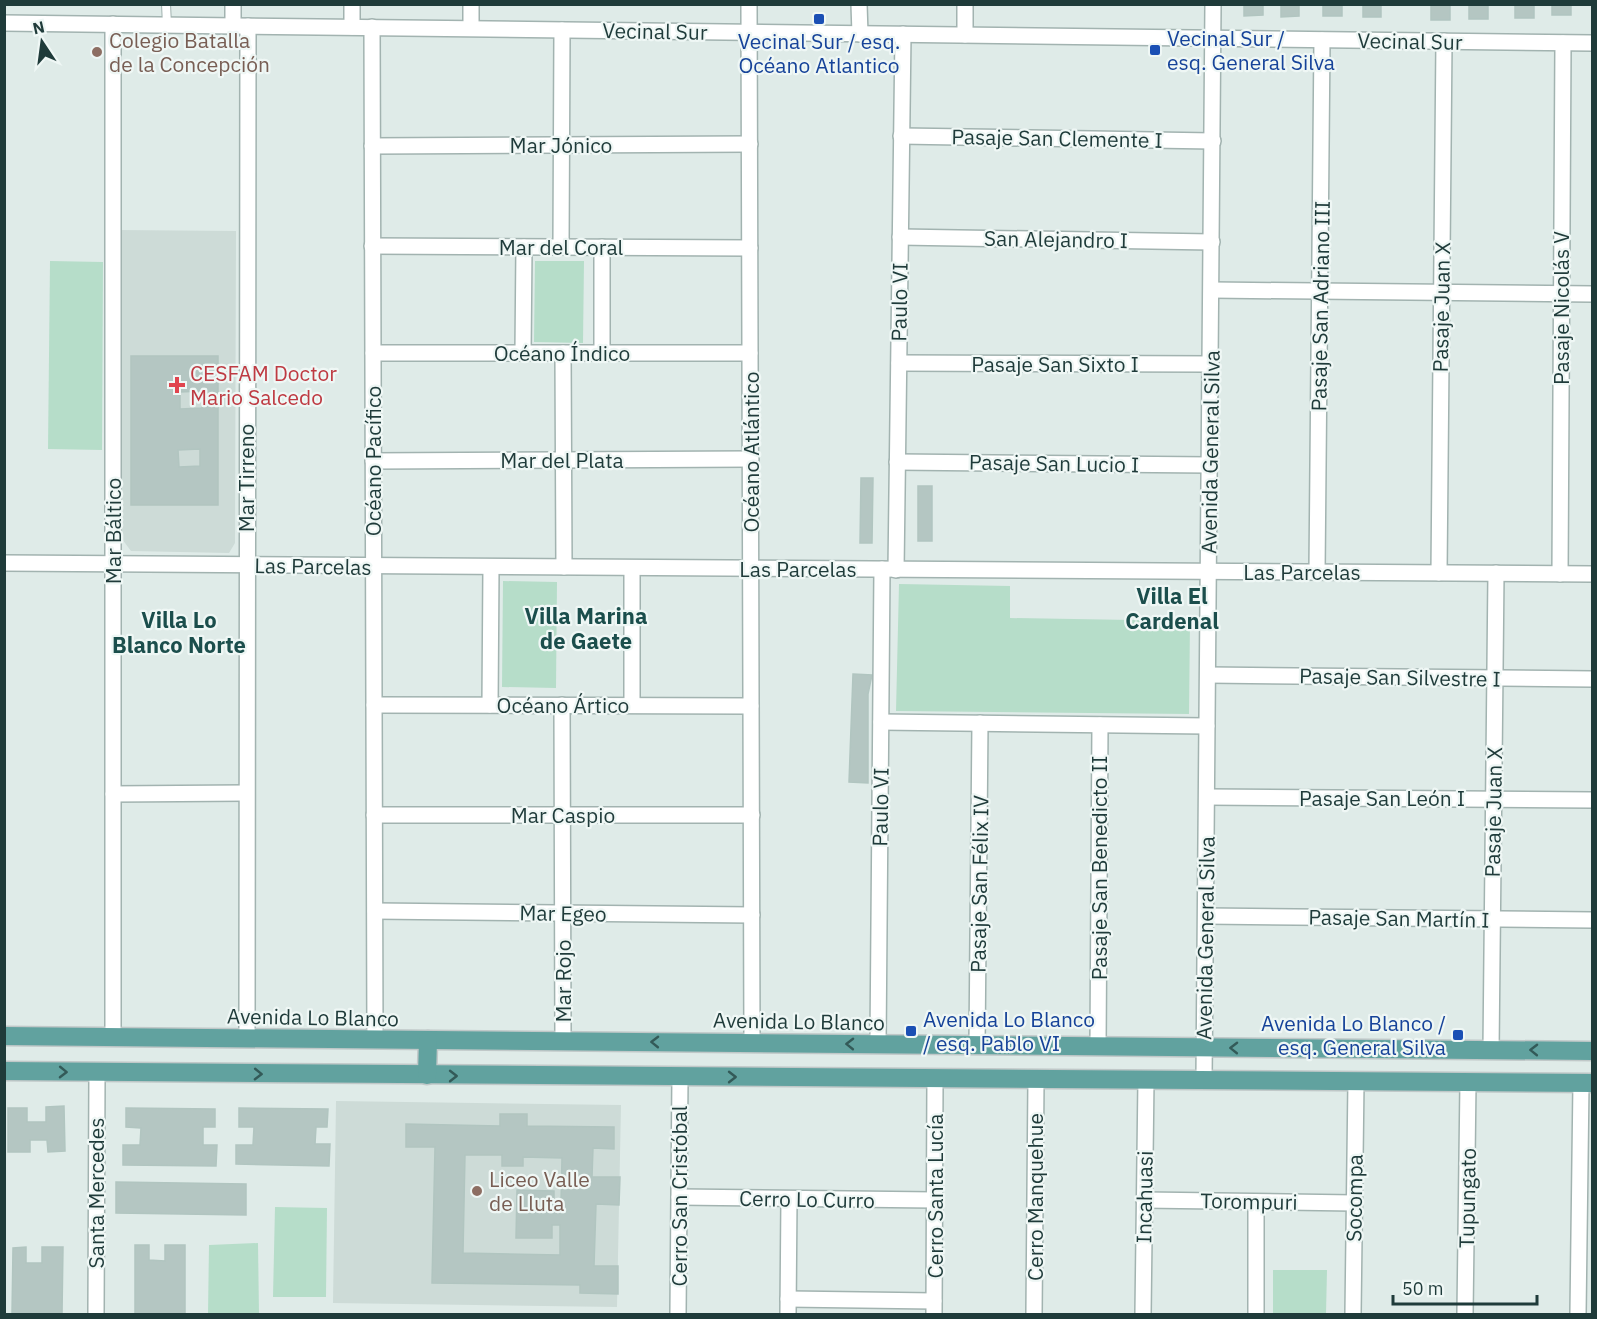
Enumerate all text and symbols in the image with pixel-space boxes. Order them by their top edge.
north arrow [12,12,72,72]
marker: Vecinal Sur / esq. Océano Atlantico [812,12,826,26]
text: N [31,16,47,38]
street label: Vecinal Sur [602,16,708,46]
place label: Vecinal Sur / esq. General Silva [1167,24,1335,76]
place label: Colegio Batalla de la Concepción [109,26,270,78]
street label: Vecinal Sur [1357,26,1463,56]
place label: Vecinal Sur / esq. Océano Atlantico [738,27,900,79]
marker: Vecinal Sur / esq. General Silva [1148,43,1162,57]
marker: Colegio Batalla de la Concepción [90,45,104,59]
street label: Pasaje San Clemente I [951,122,1163,154]
street label: Mar Jónico [510,131,612,159]
street label: Pasaje San Adriano III [1304,200,1336,412]
street label: San Alejandro I [984,224,1128,254]
street label: Pasaje Nicolás V [1547,231,1575,385]
street label: Mar del Coral [499,233,624,261]
street label: Pasaje Juan X [1426,241,1456,372]
street label: Paulo VI [884,262,914,342]
street label: Océano Índico [494,339,630,367]
street label: Pasaje San Sixto I [971,350,1139,378]
street label: Avenida General Silva [1194,350,1226,554]
place label: CESFAM Doctor Mario Salcedo [190,359,337,411]
street label: Océano Atlántico [737,371,765,533]
marker: CESFAM Doctor Mario Salcedo [168,376,186,394]
street label: Océano Pacífico [359,386,387,536]
street label: Mar Tirreno [232,424,260,532]
street label: Mar del Plata [500,446,624,474]
street label: Pasaje San Lucio I [969,448,1139,478]
street label: Mar Báltico [99,478,127,584]
street label: Las Parcelas [254,551,372,581]
street label: Las Parcelas [739,555,857,583]
street label: Las Parcelas [1243,558,1361,586]
district label: Villa El Cardenal [1125,581,1219,635]
district label: Villa Marina de Gaete [525,601,647,655]
district label: Villa Lo Blanco Norte [112,605,246,659]
street label: Pasaje San Silvestre I [1299,661,1501,693]
street label: Océano Ártico [497,691,629,719]
street label: Pasaje Juan X [1478,746,1508,877]
street label: Pasaje San Benedicto II [1085,756,1113,980]
street label: Paulo VI [865,767,895,847]
street label: Pasaje San León I [1299,784,1465,812]
street label: Pasaje San Félix IV [963,795,995,973]
street label: Mar Caspio [511,801,615,829]
street label: Avenida General Silva [1189,836,1221,1040]
street label: Mar Egeo [519,898,607,928]
street label: Pasaje San Martín I [1308,902,1490,934]
street label: Mar Rojo [549,940,577,1022]
street label: Avenida Lo Blanco [227,1002,399,1032]
place label: Avenida Lo Blanco / esq. Pablo VI [923,1005,1095,1057]
street label: Avenida Lo Blanco [713,1006,885,1036]
place label: Avenida Lo Blanco / esq. General Silva [1261,1009,1446,1061]
marker: Avenida Lo Blanco / esq. Pablo VI [904,1024,918,1038]
marker: Avenida Lo Blanco / esq. General Silva [1451,1028,1465,1042]
one-way arrow [651,1036,660,1048]
one-way arrow [846,1038,855,1050]
one-way arrow [1230,1042,1239,1054]
one-way arrow [1530,1044,1539,1057]
one-way arrow [58,1065,67,1078]
one-way arrow [253,1067,262,1080]
one-way arrow [448,1070,457,1082]
one-way arrow [727,1071,736,1083]
street label: Cerro San Cristóbal [665,1105,693,1287]
street label: Cerro Manquehue [1021,1113,1049,1281]
street label: Cerro Santa Lucía [921,1114,949,1278]
street label: Santa Mercedes [82,1118,110,1268]
street label: Tupungato [1452,1148,1482,1248]
street label: Incahuasi [1129,1150,1159,1244]
street label: Socompa [1339,1154,1369,1242]
place label: Liceo Valle de Lluta [489,1165,590,1217]
marker: Liceo Valle de Lluta [470,1184,484,1198]
street label: Cerro Lo Curro [739,1184,875,1214]
street label: Torompuri [1200,1186,1298,1216]
scale bar [1393,1268,1537,1306]
text: 50 m [1402,1277,1444,1300]

